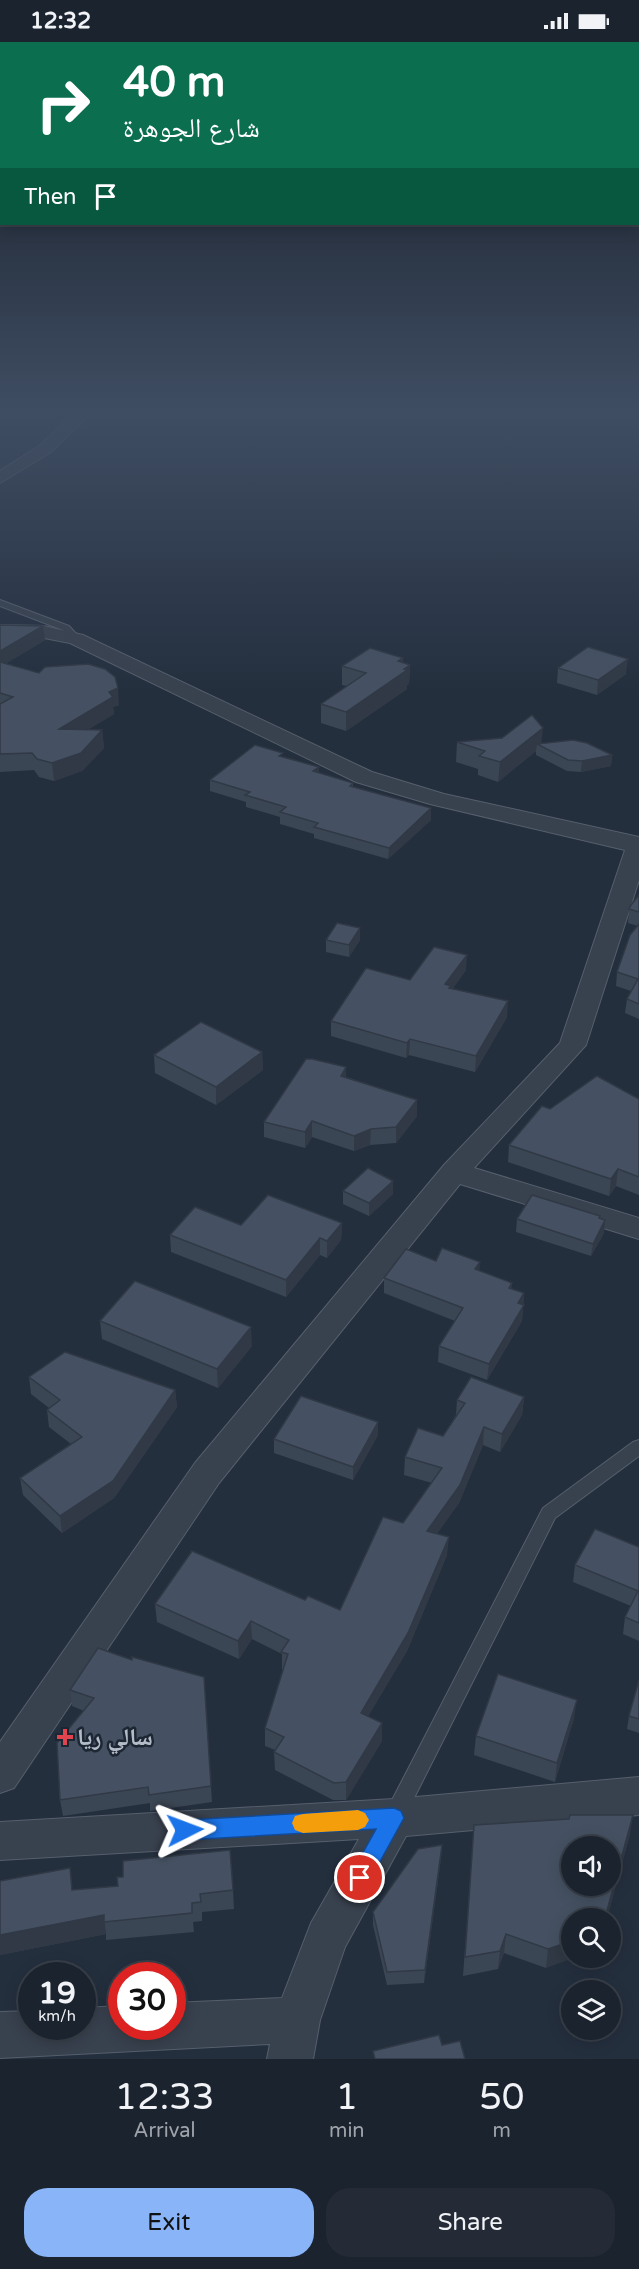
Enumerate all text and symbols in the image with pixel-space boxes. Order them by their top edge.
text: 12:32 [30,8,91,34]
text: 40 m [123,57,225,108]
icon: right [24,66,102,144]
text: شارع الجوهرة [123,112,260,145]
icon: arrive [89,180,122,213]
text: Then [24,184,77,210]
place label: سالي ريا [77,1723,153,1755]
marker: سالي ريا [58,1730,72,1744]
position arrow [153,1798,217,1862]
map controls [561,1836,621,2040]
button: sound [561,1836,621,1896]
pin [334,1852,385,1903]
icon: arrive [343,1861,376,1894]
button: search [561,1908,621,1968]
speed limit sign: 30 [108,1962,186,2040]
text: 19 [38,1975,76,2012]
button: layers [561,1980,621,2040]
text: km/h [38,2007,76,2025]
text: 12:33 [115,2076,214,2119]
text: 1 [335,2076,358,2119]
text: 50 [479,2076,524,2119]
text: Arrival [134,2119,195,2143]
text: min [329,2119,365,2143]
text: m [493,2119,511,2143]
button: Exit [24,2188,314,2257]
button: Share [326,2188,615,2257]

